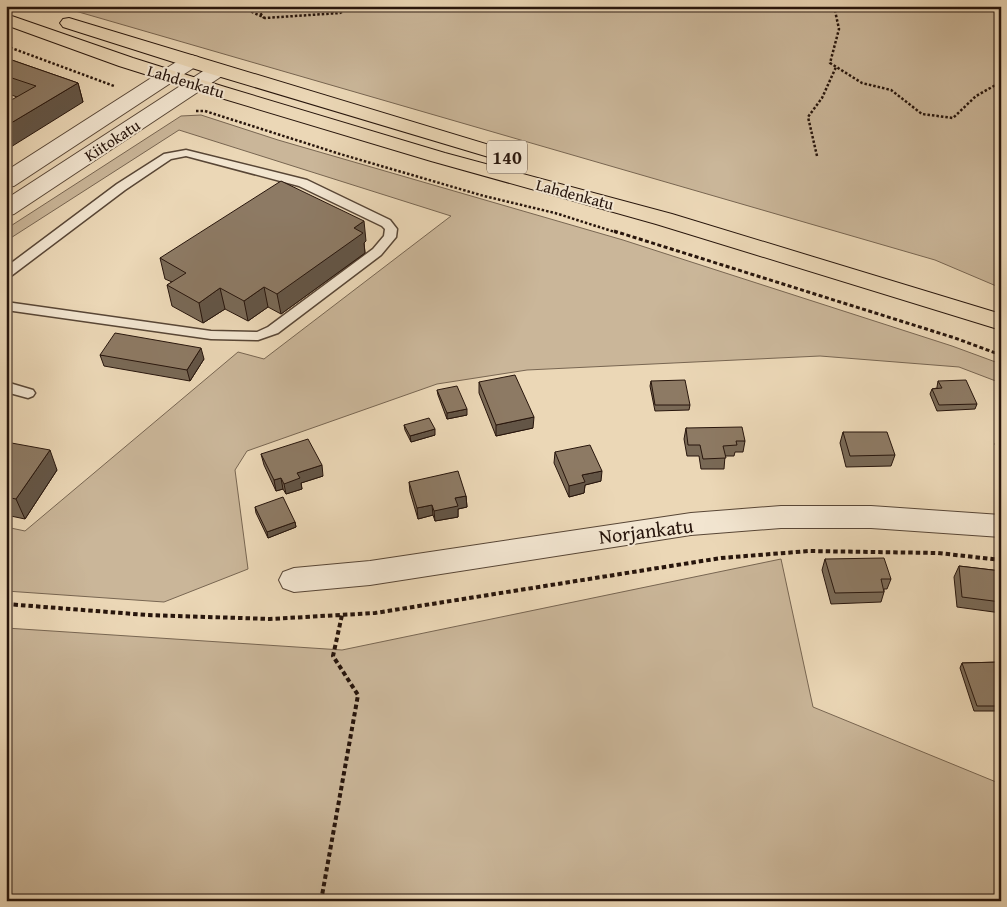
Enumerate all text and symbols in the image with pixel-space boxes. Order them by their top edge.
street label: Lahdenkatu [145,58,228,104]
street label: Kiitokatu [79,113,145,167]
road number: 140 [487,140,527,173]
street label: Lahdenkatu [534,172,617,216]
street label: Norjankatu [597,510,695,551]

